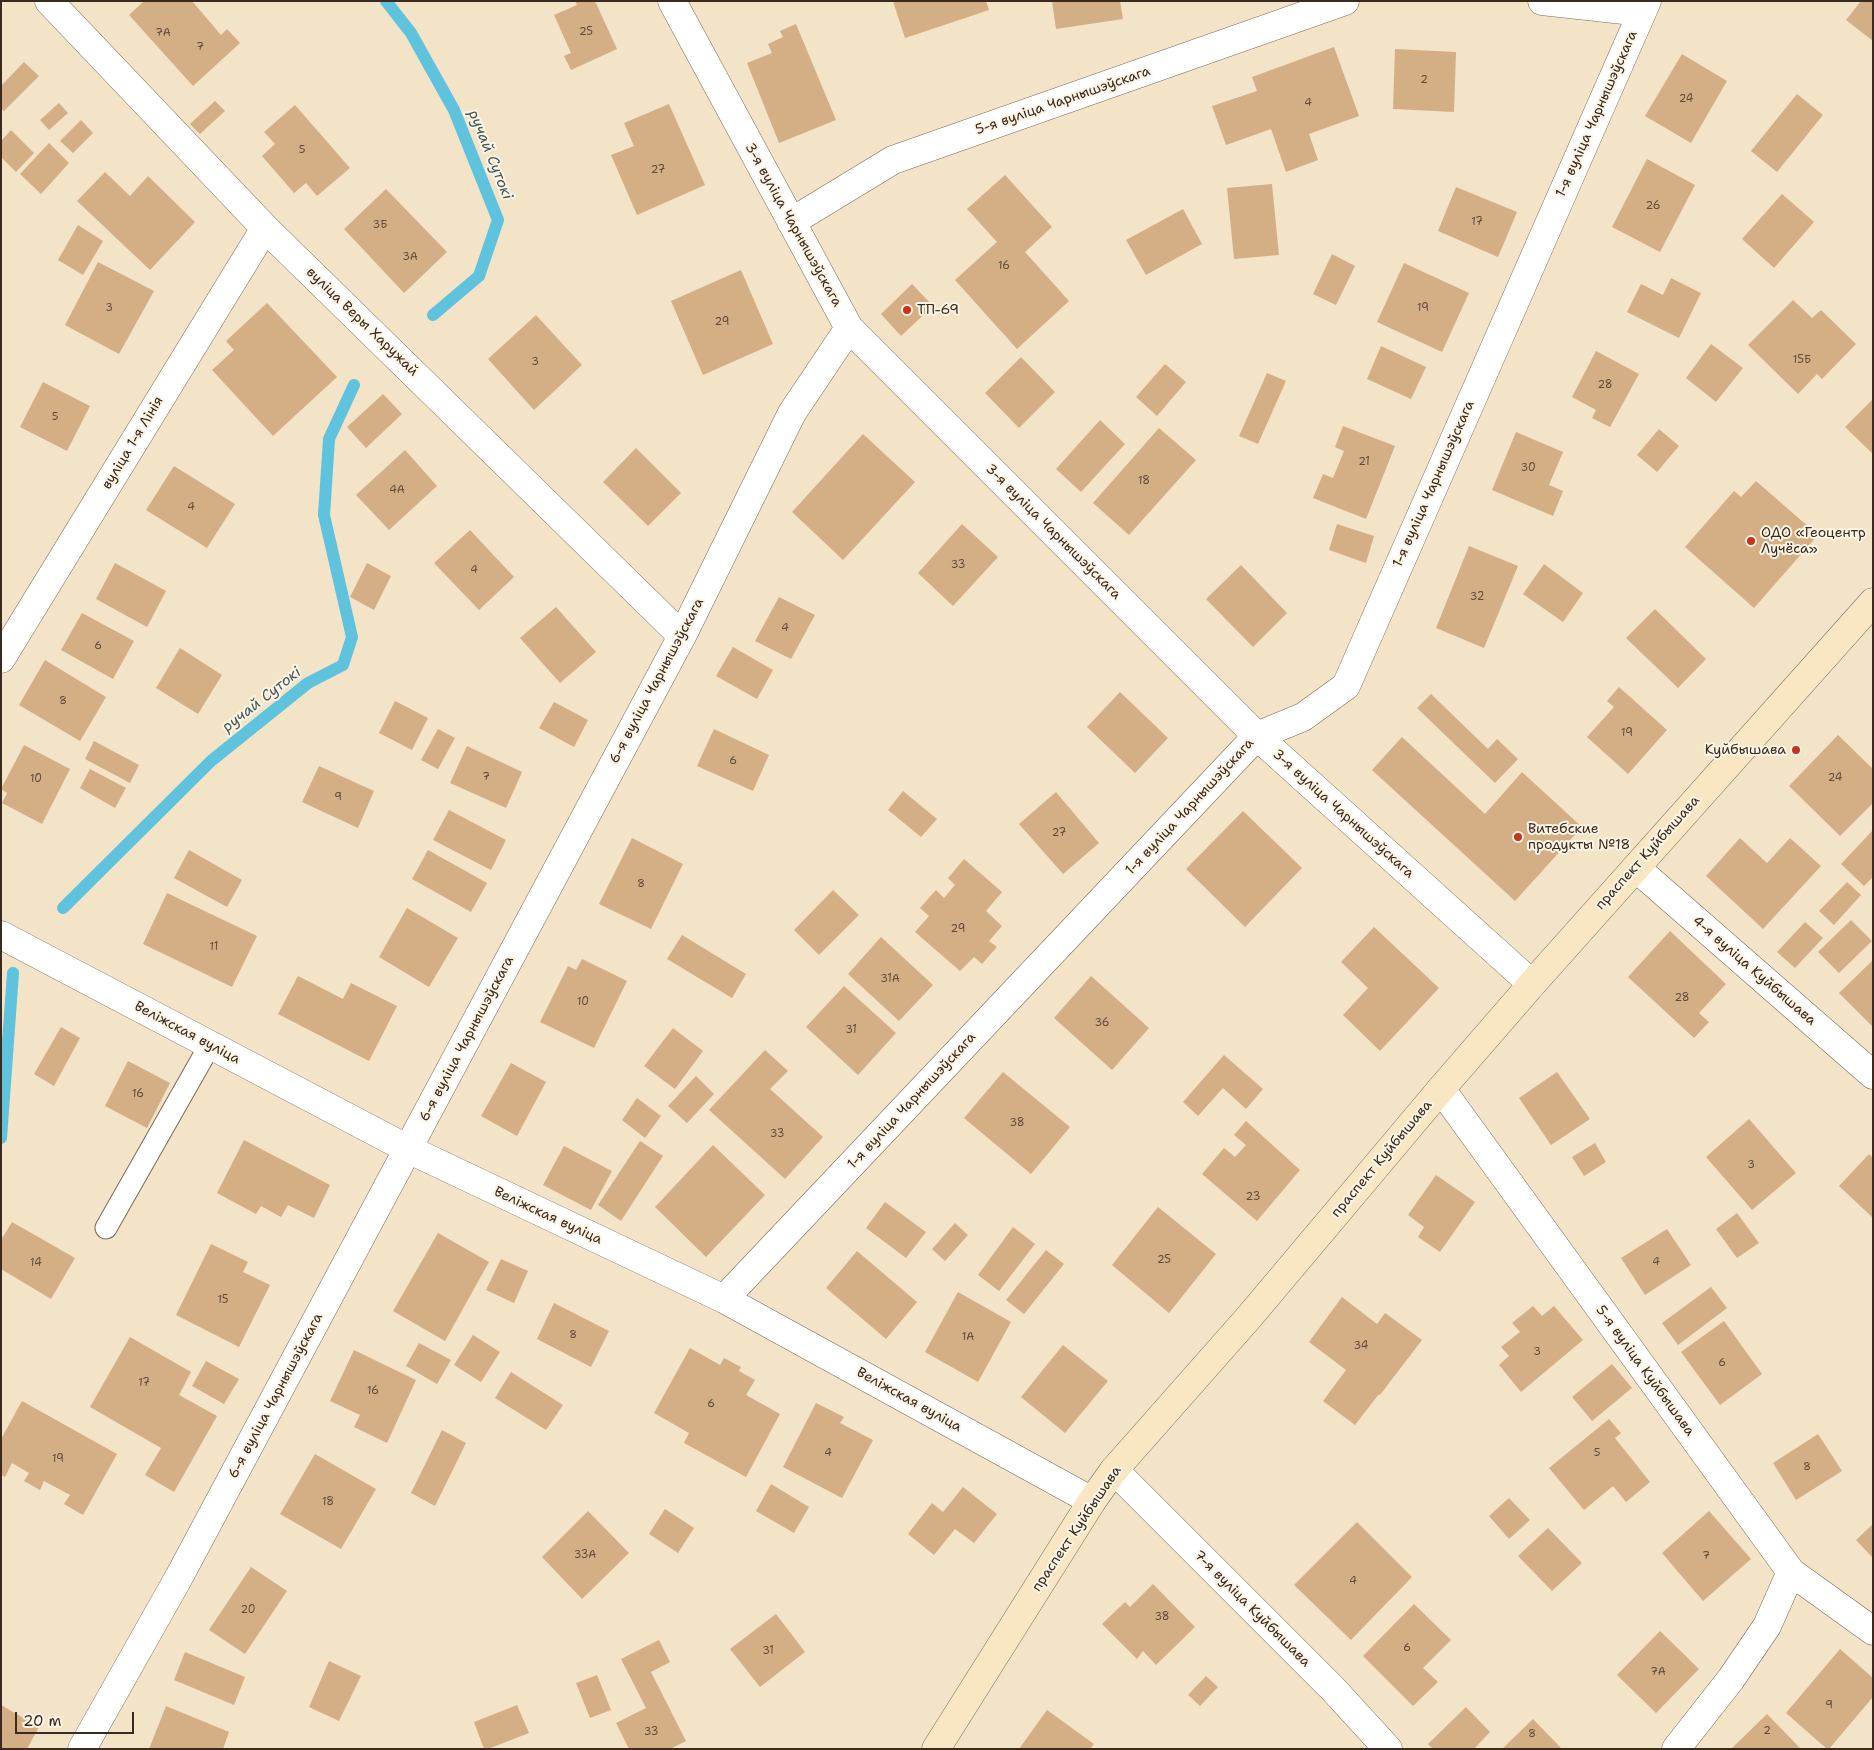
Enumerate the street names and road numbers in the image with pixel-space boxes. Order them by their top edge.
street label: 1-я вуліца Чарнышэўскага [1553,28,1641,200]
street label: 5-я вуліца Чарнышэўскага [973,63,1153,139]
street label: 3-я вуліца Чарнышэўскага [741,140,845,310]
street label: вуліца Веры Харужай [302,264,422,380]
street label: вуліца 1-я Лінія [99,394,167,492]
street label: 1-я вуліца Чарнышэўскага [1390,398,1478,570]
street label: 3-я вуліца Чарнышэўскага [982,461,1124,603]
street label: 6-я вуліца Чарнышэўскага [606,595,708,767]
street label: 1-я вуліца Чарнышэўскага [1122,735,1258,879]
street label: 3-я вуліца Чарнышэўскага [1269,746,1417,882]
street label: праспект Куйбышава [1592,792,1704,914]
street label: 4-я вуліца Куйбышава [1689,913,1819,1029]
street label: 6-я вуліца Чарнышэўскага [416,953,518,1125]
street label: Веліжская вуліца [131,998,243,1068]
street label: 1-я вуліца Чарнышэўскага [844,1029,980,1173]
street label: праспект Куйбышава [1328,1097,1436,1221]
street label: Веліжская вуліца [491,1184,605,1248]
street label: 5-я вуліца Куйбышава [1592,1303,1698,1439]
street label: 6-я вуліца Чарнышэўскага [225,1310,327,1482]
street label: Веліжская вуліца [854,1364,964,1436]
street label: праспект Куйбышава [1029,1463,1125,1595]
street label: 7-я вуліца Куйбышава [1190,1547,1314,1671]

